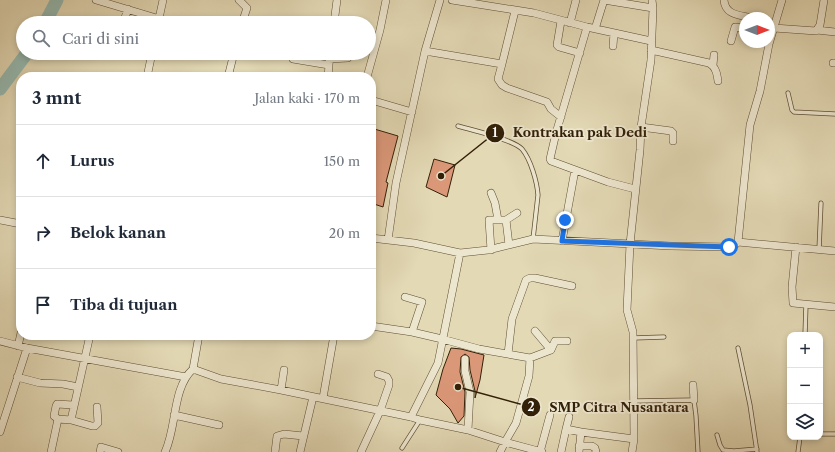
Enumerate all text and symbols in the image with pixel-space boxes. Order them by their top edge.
north arrow [739,12,775,48]
search box [16,16,376,60]
icon: search [30,27,52,49]
text: Cari di sini [62,29,139,48]
text: 3 mnt [32,88,81,108]
text: Jalan kaki · 170 m [255,90,360,106]
callout: Kontrakan pak Dedi [485,120,656,145]
text: Kontrakan pak Dedi [513,124,648,140]
text: 1 [492,125,498,140]
icon: ahead [32,150,54,172]
text: Lurus [70,151,115,170]
text: 150 m [324,153,360,169]
route end [556,211,574,229]
icon: right [32,222,54,244]
text: Belok kanan [70,223,166,242]
text: 20 m [329,225,360,241]
route start [720,238,738,256]
icon: arrive [32,294,54,316]
text: Tiba di tujuan [70,295,178,314]
map controls [787,332,823,440]
button: + [787,332,823,368]
button: − [787,368,823,404]
callout: SMP Citra Nusantara [521,395,698,420]
text: 2 [527,399,535,414]
text: SMP Citra Nusantara [549,399,689,415]
button: layers [787,404,823,440]

